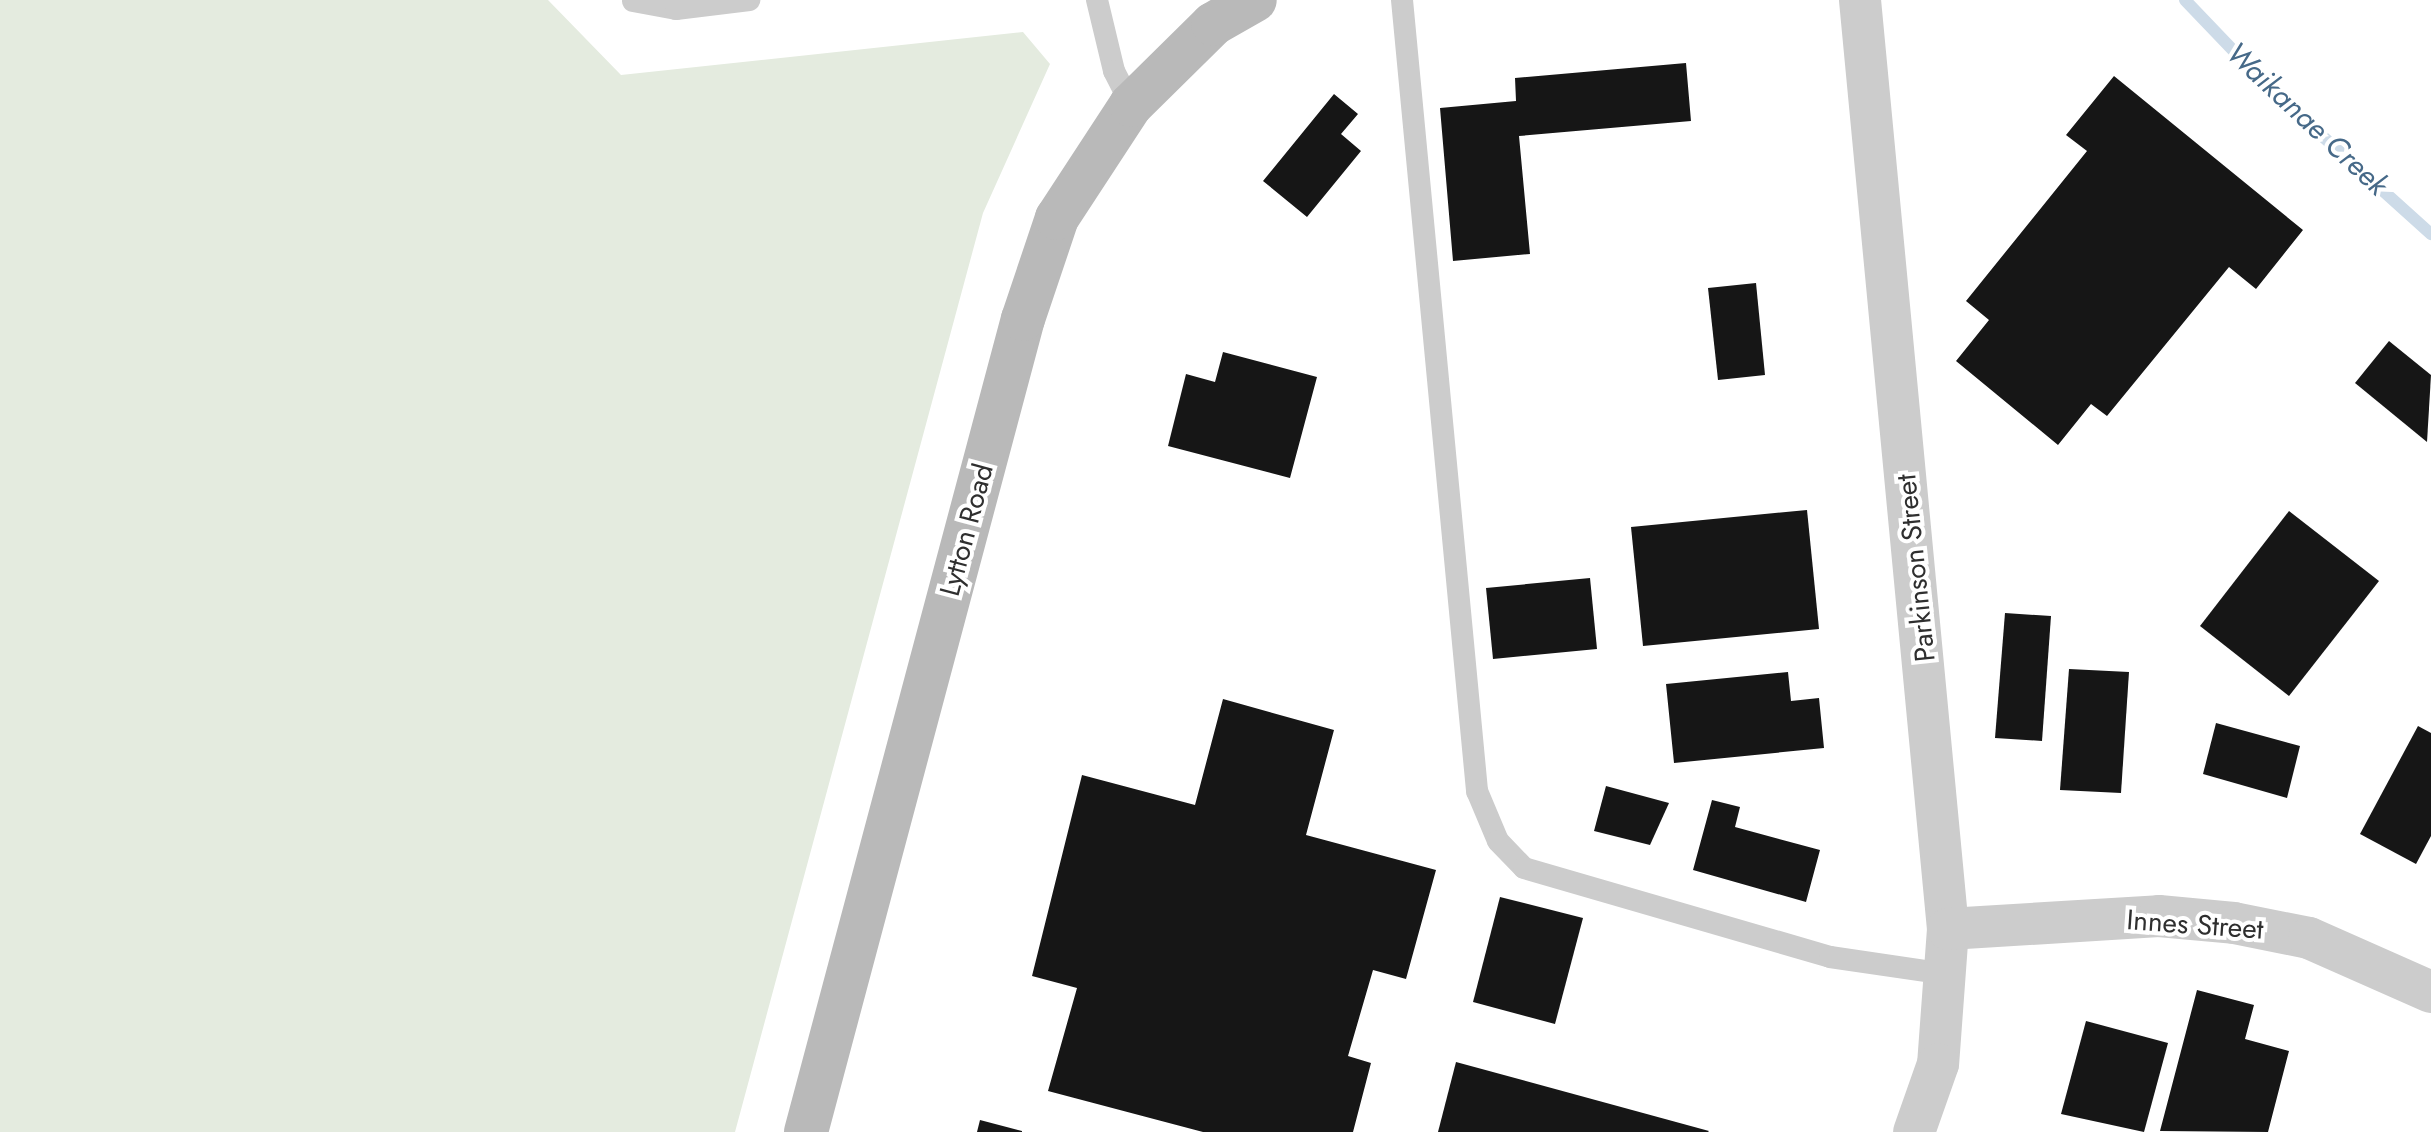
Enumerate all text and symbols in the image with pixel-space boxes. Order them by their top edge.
water label: Waikanae Creek [2219,35,2395,203]
street label: Lytton Road [933,460,1001,600]
street label: Parkinson Street [1889,473,1943,663]
street label: Innes Street [2125,903,2265,947]

